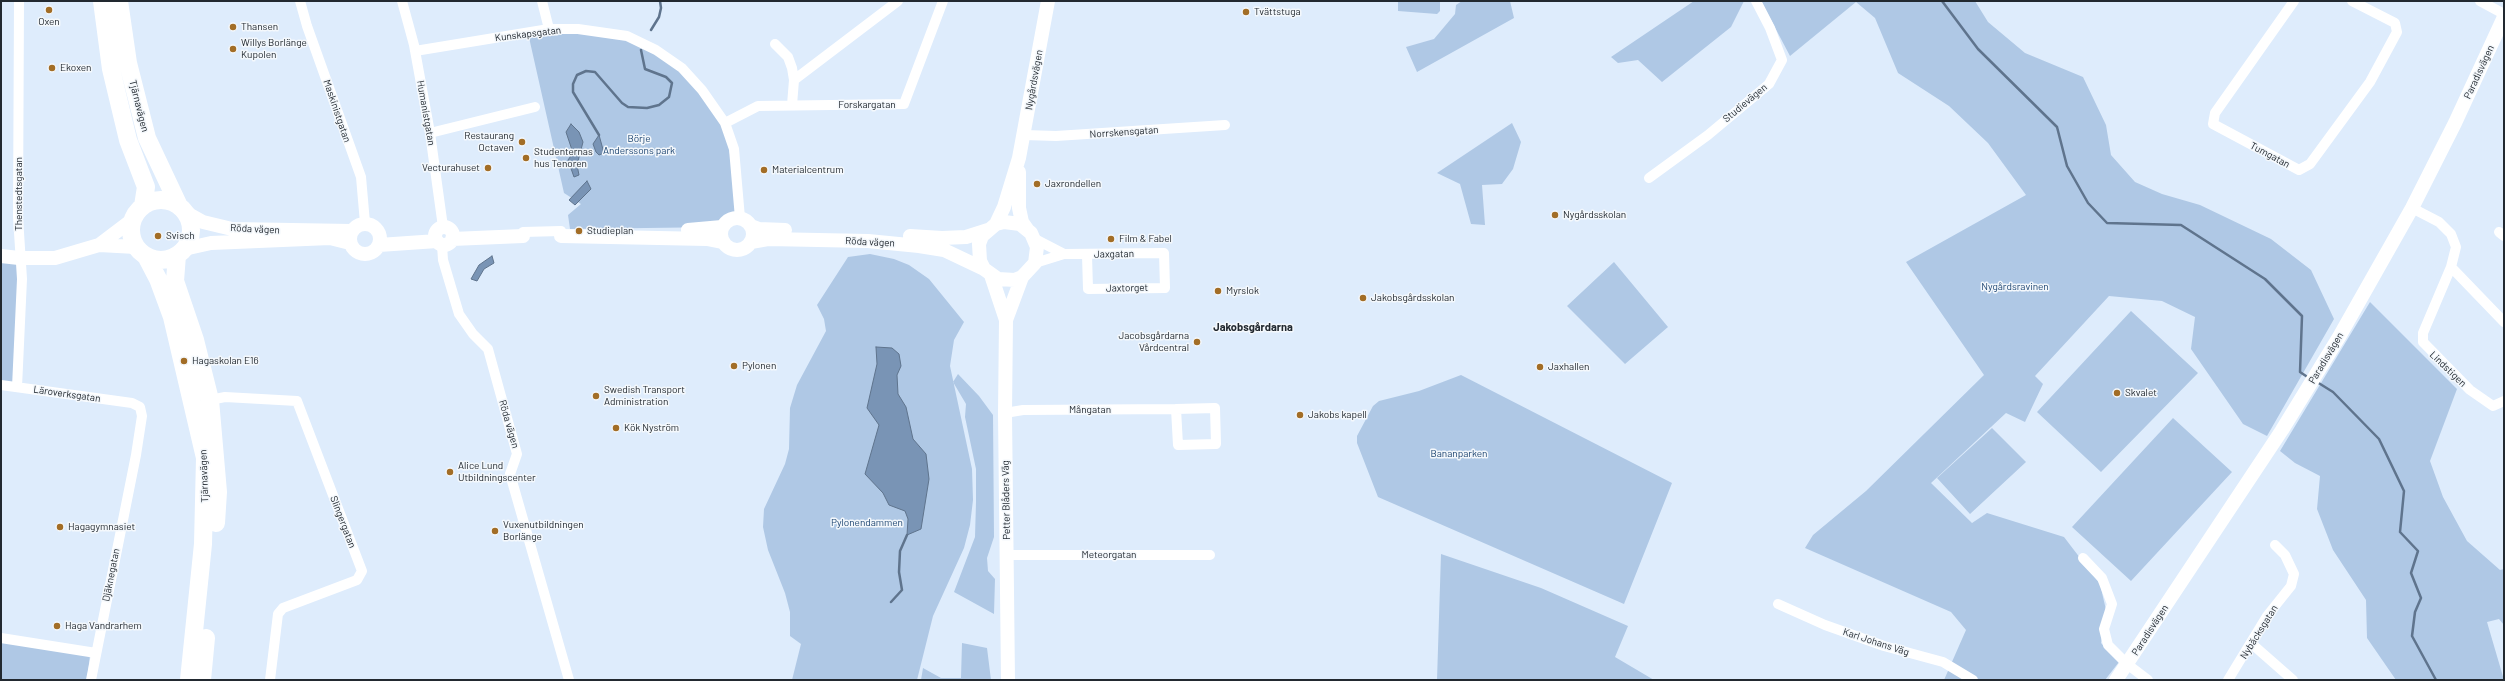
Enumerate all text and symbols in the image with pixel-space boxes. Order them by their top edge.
marker: Oxen [44,5,54,15]
place label: Tvättstuga [1254,6,1301,18]
marker: Tvättstuga [1241,7,1251,17]
place label: Oxen [38,16,60,28]
place label: Thansen [241,21,278,33]
marker: Thansen [228,22,238,32]
street label: Kunskapsgatan [494,24,562,44]
place label: Willys Borlänge Kupolen [241,37,307,60]
street label: Paradisvägen [2461,43,2497,101]
marker: Willys Borlänge Kupolen [228,44,238,54]
street label: Nygårdsvägen [1023,49,1045,111]
place label: Ekoxen [60,62,91,74]
marker: Ekoxen [47,63,57,73]
street label: Maskinistgatan [321,78,353,144]
street label: Tjärnavägen [127,79,151,133]
street label: Humanistgatan [414,79,438,147]
street label: Studievägen [1721,81,1769,125]
street label: Forskargatan [838,99,896,111]
street label: Norrskensgatan [1089,124,1159,140]
place label: Restaurang Octaven [464,130,514,154]
park label: Börje Anderssons park [603,133,675,156]
marker: Restaurang Octaven [517,137,527,147]
street label: Tumgatan [2248,140,2292,170]
place label: Studenternas hus Tenoren [534,146,593,170]
marker: Studenternas hus Tenoren [521,153,531,163]
street label: Thenstedtsgatan [13,157,25,231]
place label: Vecturahuset [422,162,480,174]
marker: Vecturahuset [483,163,493,173]
place label: Materialcentrum [772,164,843,176]
marker: Materialcentrum [759,165,769,175]
place label: Jaxrondellen [1045,178,1101,190]
marker: Jaxrondellen [1032,179,1042,189]
place label: Nygårdsskolan [1563,209,1626,221]
marker: Nygårdsskolan [1550,210,1560,220]
street label: Röda vägen [230,222,280,236]
place label: Studieplan [587,225,633,237]
marker: Studieplan [574,226,584,236]
place label: Svisch [166,230,195,242]
marker: Svisch [153,231,163,241]
place label: Film & Fabel [1119,233,1172,245]
marker: Film & Fabel [1106,234,1116,244]
street label: Röda vägen [845,235,895,249]
street label: Jaxgatan [1094,248,1134,260]
park label: Nygårdsravinen [1981,281,2049,293]
street label: Jaxtorget [1106,282,1148,294]
place label: Myrslok [1226,285,1259,297]
marker: Myrslok [1213,286,1223,296]
place label: Jakobsgårdsskolan [1371,292,1454,304]
marker: Jakobsgårdsskolan [1358,293,1368,303]
district label: Jakobsgårdarna [1213,320,1293,334]
place label: Jacobsgårdarna Vårdcentral [1118,330,1189,354]
street label: Paradisvägen [2306,330,2346,386]
marker: Jacobsgårdarna Vårdcentral [1192,337,1202,347]
street label: Lindstigen [2427,349,2469,389]
place label: Hagaskolan E16 [192,355,259,367]
marker: Hagaskolan E16 [179,356,189,366]
place label: Pylonen [742,360,776,372]
marker: Pylonen [729,361,739,371]
place label: Jaxhallen [1548,361,1589,373]
marker: Jaxhallen [1535,362,1545,372]
street label: Läroverksgatan [33,383,101,405]
place label: Swedish Transport Administration [604,384,685,408]
place label: Skvalet [2125,387,2157,399]
marker: Skvalet [2112,388,2122,398]
marker: Swedish Transport Administration [591,391,601,401]
street label: Röda vägen [496,398,522,450]
street label: Mångatan [1069,404,1111,416]
place label: Jakobs kapell [1308,409,1367,421]
marker: Jakobs kapell [1295,410,1305,420]
place label: Kök Nyström [624,422,679,434]
marker: Kök Nyström [611,423,621,433]
park label: Bananparken [1430,448,1488,460]
street label: Tjärnavägen [197,449,211,503]
place label: Alice Lund Utbildningscenter [458,460,536,484]
street label: Petter Blåders Väg [999,460,1013,540]
marker: Alice Lund Utbildningscenter [445,467,455,477]
street label: Slingergatan [328,494,358,550]
park label: Pylonendammen [831,517,903,529]
place label: Vuxenutbildningen Borlänge [503,519,584,542]
place label: Hagagymnasiet [68,521,135,533]
marker: Hagagymnasiet [55,522,65,532]
marker: Vuxenutbildningen Borlänge [490,526,500,536]
street label: Djäknegatan [100,547,122,603]
street label: Meteorgatan [1082,549,1136,561]
street label: Paradisvägen [2129,602,2171,658]
street label: Nybäcksgatan [2238,603,2280,661]
place label: Haga Vandrarhem [65,620,142,632]
marker: Haga Vandrarhem [52,621,62,631]
street label: Karl Johans Väg [1841,626,1911,658]

